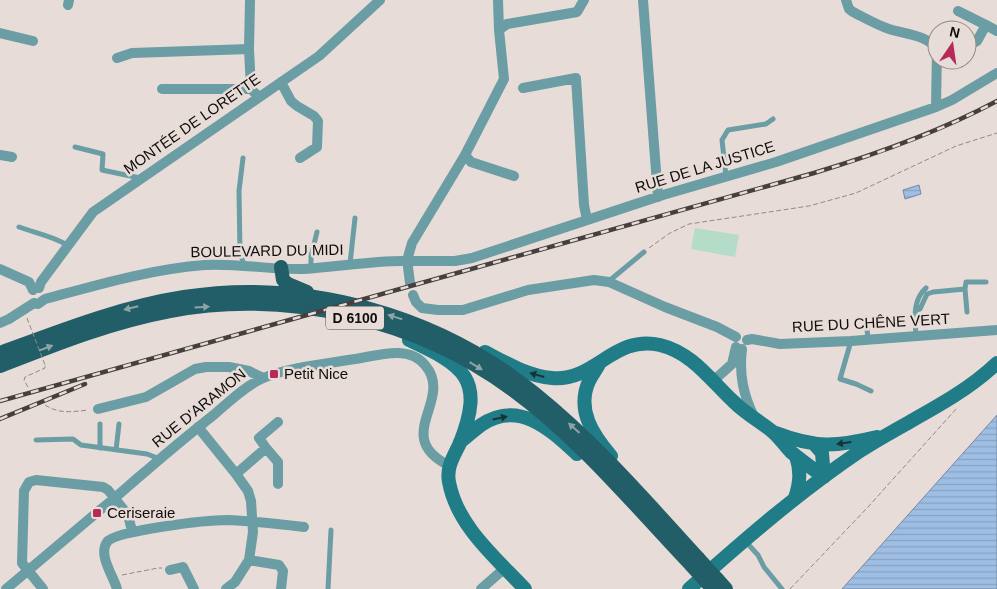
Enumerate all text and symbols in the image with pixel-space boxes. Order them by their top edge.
north arrow [927,20,977,70]
text: N [948,23,962,41]
street label: MONTÉE DE LORETTE [120,70,263,177]
street label: RUE DE LA JUSTICE [633,137,777,196]
street label: BOULEVARD DU MIDI [190,241,344,260]
one-way arrow [194,302,210,310]
one-way arrow [124,304,139,312]
road number: D 6100 [326,306,384,330]
street label: RUE DU CHÊNE VERT [792,310,950,335]
one-way arrow [387,312,402,320]
one-way arrow [38,344,53,351]
one-way arrow [469,362,482,371]
street label: RUE D'ARAMON [149,365,249,451]
place label: Petit Nice [284,365,348,382]
marker: Petit Nice [268,368,280,380]
one-way arrow [529,370,544,378]
one-way arrow [492,413,508,421]
one-way arrow [568,422,581,433]
one-way arrow [836,439,852,447]
place label: Ceriseraie [107,504,175,521]
marker: Ceriseraie [91,507,103,519]

